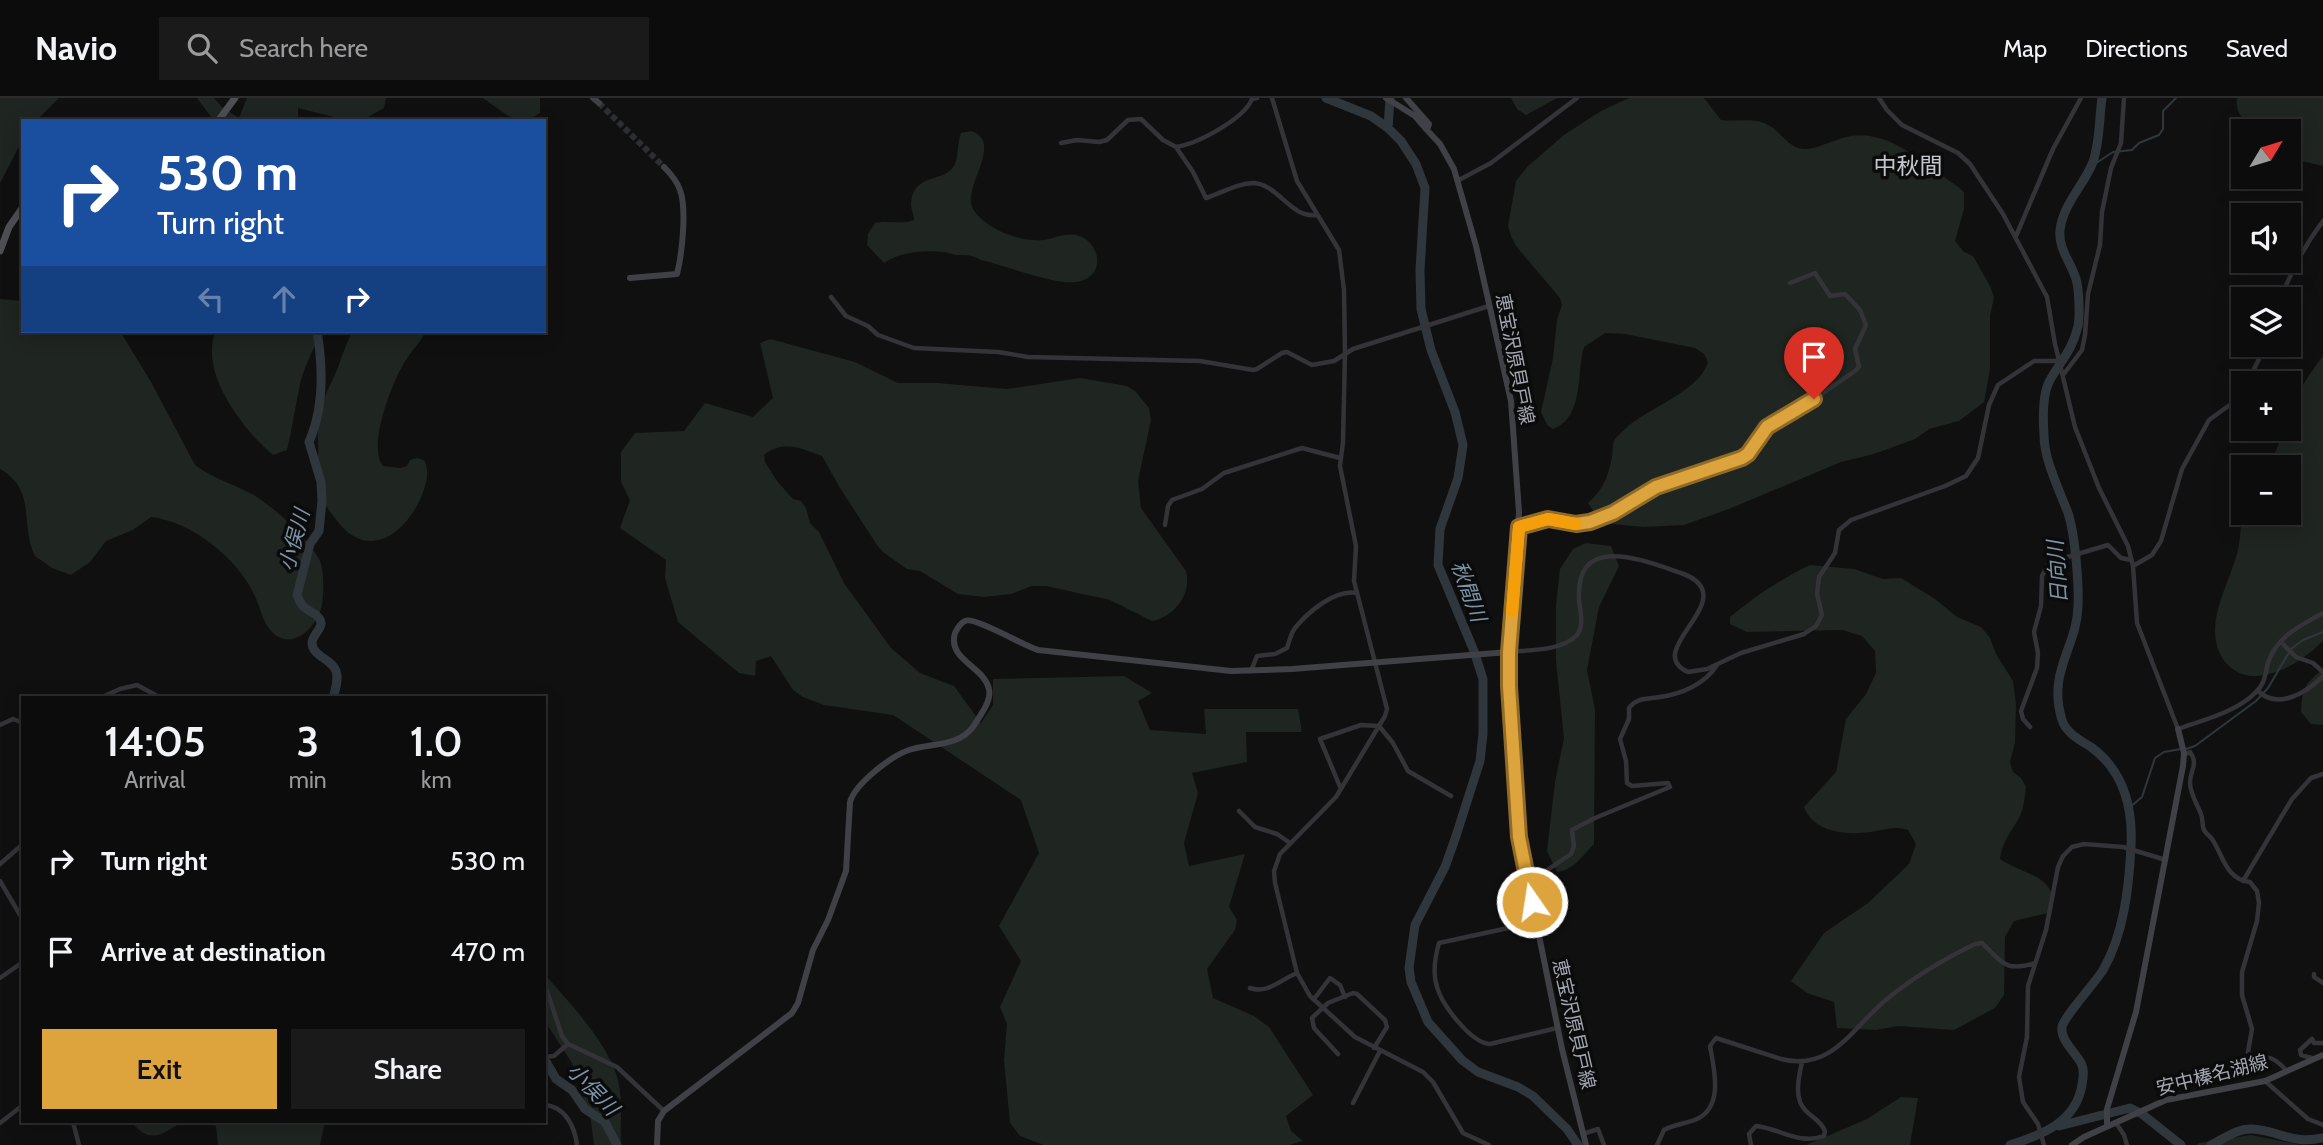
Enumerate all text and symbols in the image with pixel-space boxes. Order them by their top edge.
search box [159,17,649,80]
text: Navio [35,28,117,68]
icon: search [183,29,221,67]
text: Search here [239,32,368,64]
text: Map [2003,34,2047,63]
text: Directions [2085,34,2188,63]
text: Saved [2226,34,2288,63]
north arrow [2231,119,2301,189]
map controls [2231,119,2301,525]
text: 530 m [157,143,298,202]
icon: right [42,147,133,238]
district label: 中秋間 [1874,152,1943,180]
text: Turn right [157,203,284,242]
button: sound [2231,203,2301,273]
icon: left [192,280,230,318]
icon: ahead [265,280,303,318]
icon: right [338,280,376,318]
button: layers [2231,287,2301,357]
street label: 恵宝沢原貝戸線 [1491,292,1539,426]
pin [1784,327,1844,399]
icon: arrive [1795,338,1833,376]
button: + [2231,371,2301,441]
button: − [2231,455,2301,525]
water label: 小俣川 [274,504,315,574]
water label: 日向川 [2042,538,2072,604]
water label: 秋間川 [1446,557,1492,627]
text: 14:05 [104,715,206,767]
text: 3 [296,715,319,767]
text: 1.0 [410,715,463,767]
text: Arrival [124,766,186,794]
text: min [289,766,327,794]
text: km [421,766,452,794]
icon: right [42,842,80,880]
text: Turn right [101,845,207,877]
text: 530 m [450,845,525,877]
position arrow [1495,865,1569,939]
icon: arrive [42,933,80,971]
text: Arrive at destination [101,936,326,968]
text: 470 m [450,936,525,968]
street label: 恵宝沢原貝戸線 [1548,957,1600,1091]
button: Exit [42,1029,277,1109]
button: Share [291,1029,525,1109]
street label: 安中榛名湖線 [2154,1050,2270,1100]
water label: 小俣川 [562,1058,625,1122]

